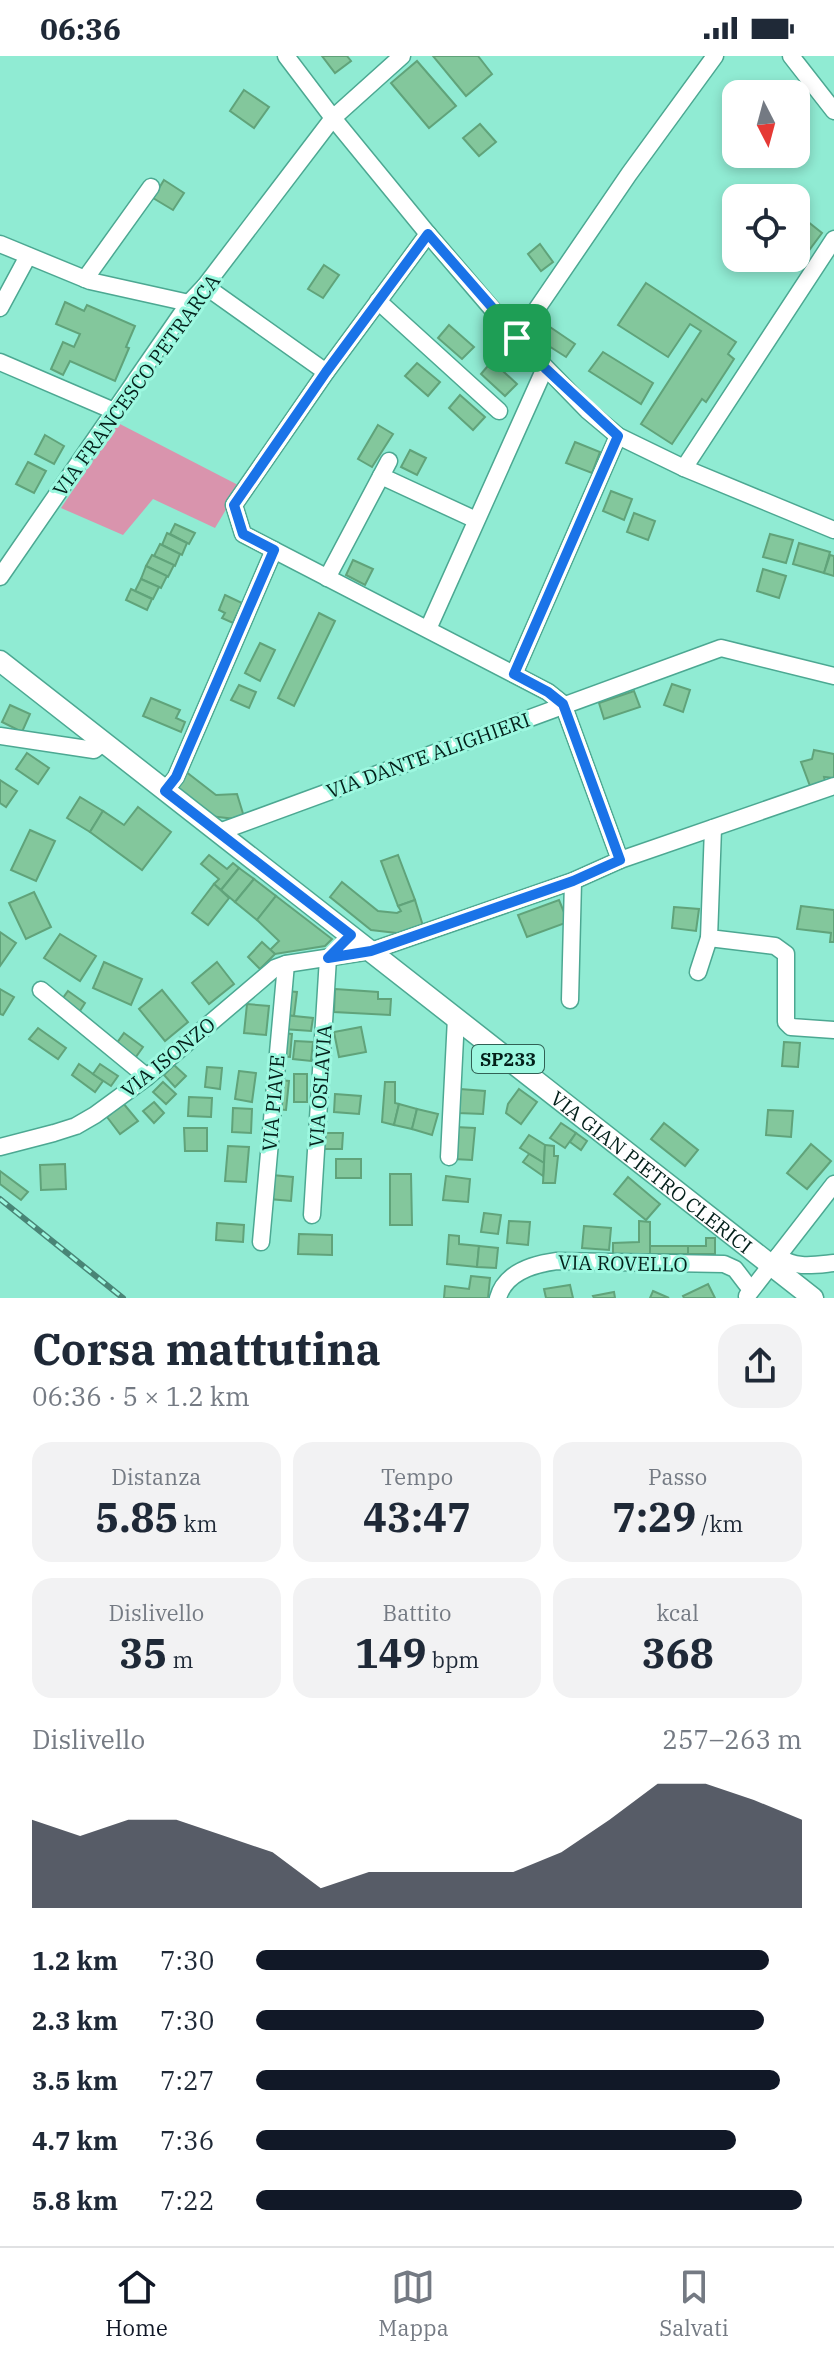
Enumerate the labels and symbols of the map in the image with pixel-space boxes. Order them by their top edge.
north arrow [722,80,810,168]
street label: VIA FRANCESCO PETRARCA [46,268,226,502]
pin [483,304,551,372]
street label: VIA DANTE ALIGHIERI [322,706,534,804]
street label: VIA ISONZO [115,1011,221,1103]
street label: VIA OSLAVIA [302,1023,338,1148]
road number: SP233 [472,1045,544,1073]
street label: VIA PIAVE [255,1054,291,1152]
street label: VIA GIAN PIETRO CLERICI [545,1084,758,1259]
street label: VIA ROVELLO [558,1248,688,1278]

